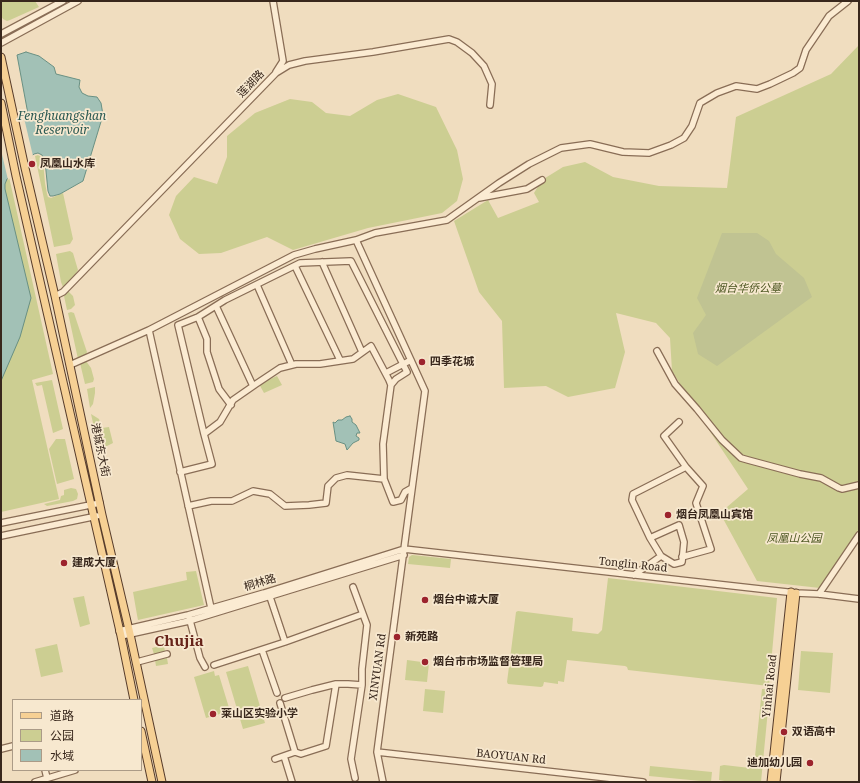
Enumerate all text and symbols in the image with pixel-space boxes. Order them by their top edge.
street label: 莲湖路 [235,68,267,100]
water label: Fenghuangshan Reservoir [18,110,106,138]
place label: 凤凰山水库 [40,157,95,171]
marker: 凤凰山水库 [27,159,37,169]
park label: 烟台华侨公墓 [715,282,781,296]
place label: 四季花城 [430,355,474,369]
marker: 四季花城 [417,357,427,367]
street label: 港城东大街 [88,422,112,478]
place label: 烟台凤凰山宾馆 [676,508,753,522]
marker: 烟台凤凰山宾馆 [663,510,673,520]
park label: 凤凰山公园 [767,532,821,546]
street label: Tonglin Road [598,555,668,575]
place label: 建成大厦 [72,556,116,570]
marker: 建成大厦 [59,558,69,568]
street label: 桐林路 [242,572,278,594]
place label: 烟台中诚大厦 [433,593,499,607]
marker: 烟台中诚大厦 [420,595,430,605]
place label: 新苑路 [405,630,438,644]
marker: 新苑路 [392,632,402,642]
district label: Chujia [154,633,204,651]
street label: XINYUAN Rd [367,633,389,701]
street label: Yinhai Road [760,654,780,718]
place label: 烟台市市场监督管理局 [433,655,543,669]
marker: 烟台市市场监督管理局 [420,657,430,667]
legend [12,699,142,771]
text: 道路 [50,707,74,724]
place label: 莱山区实验小学 [221,707,298,721]
marker: 莱山区实验小学 [208,709,218,719]
place label: 双语高中 [792,725,836,739]
text: 公园 [50,727,74,744]
marker: 双语高中 [779,727,789,737]
text: 水域 [50,747,74,764]
street label: BAOYUAN Rd [476,747,546,767]
place label: 迪加幼儿园 [747,756,802,770]
marker: 迪加幼儿园 [805,758,815,768]

